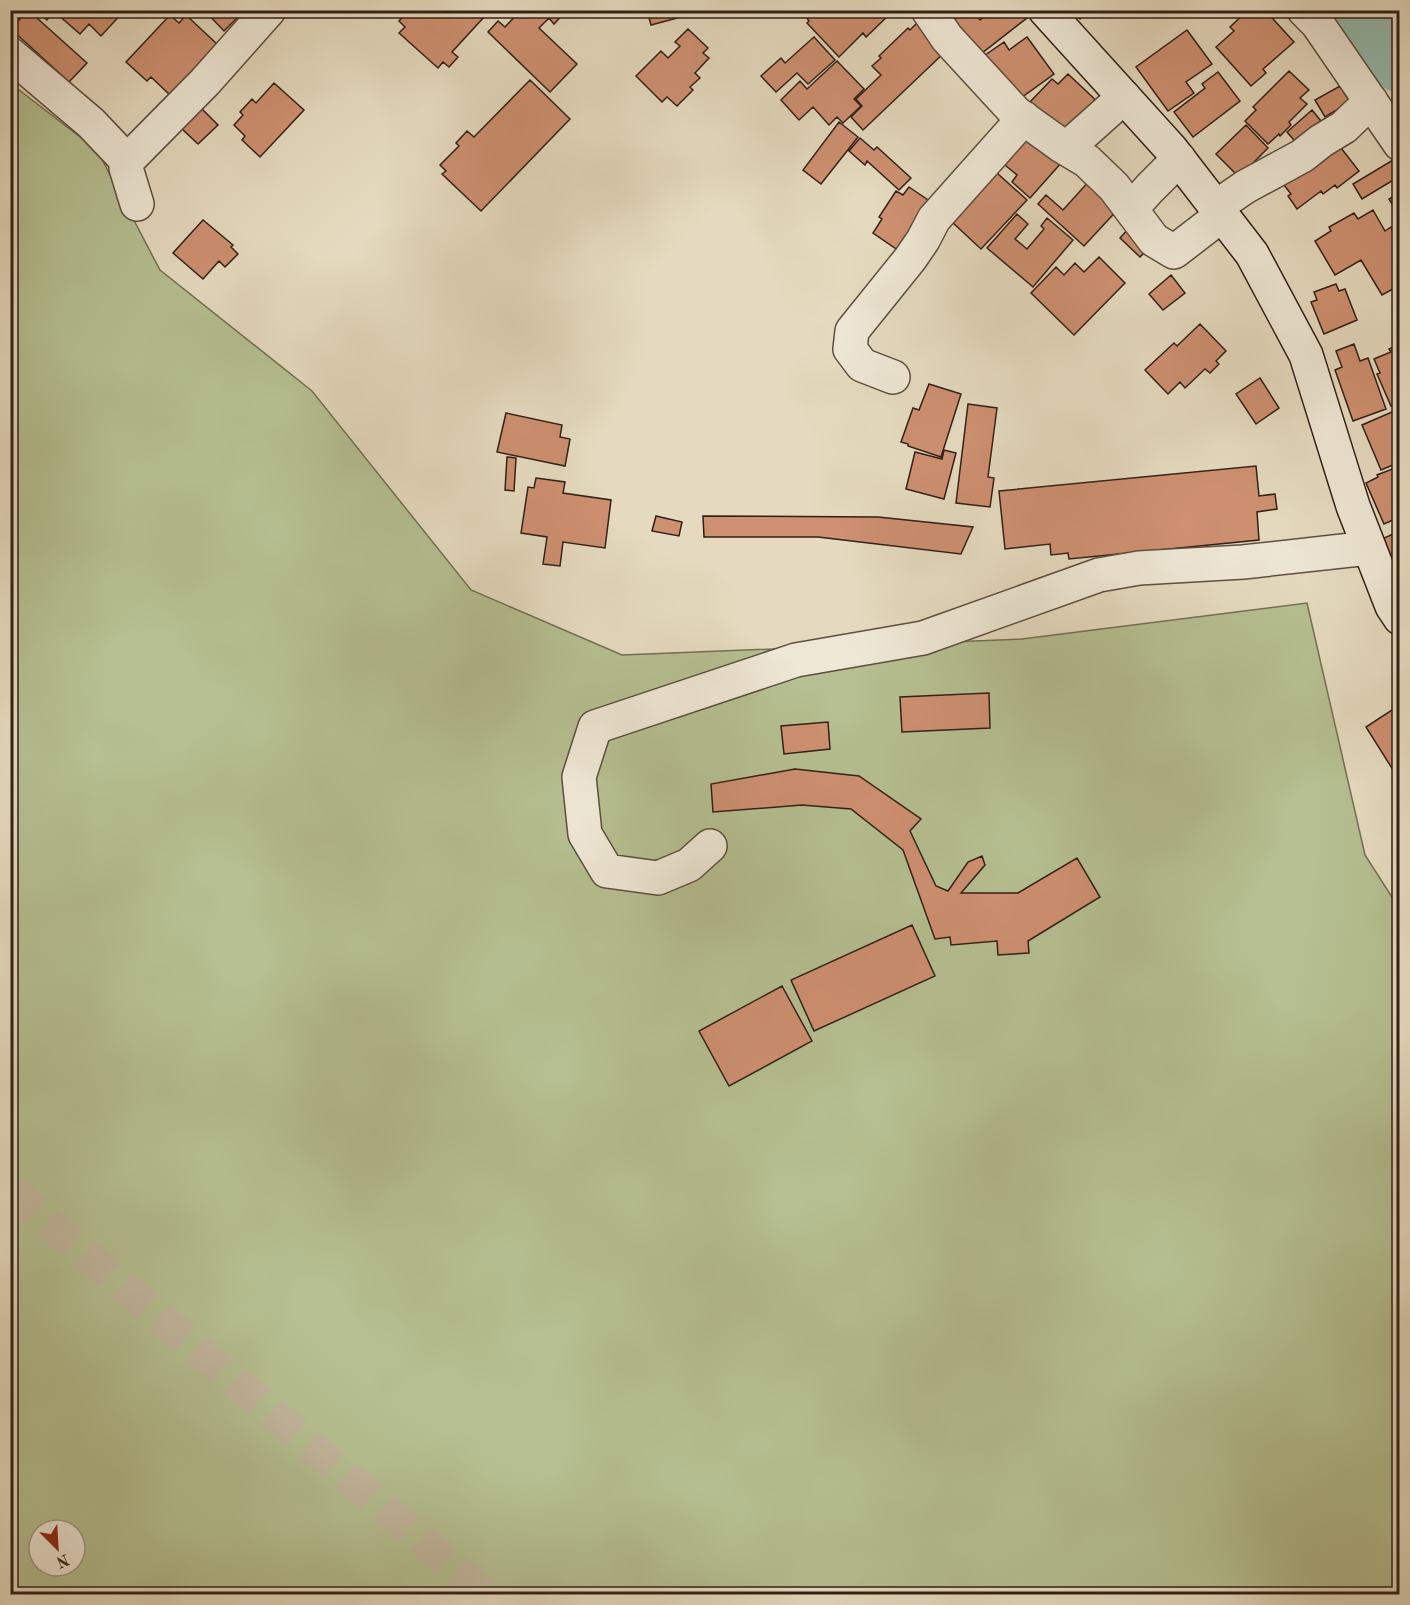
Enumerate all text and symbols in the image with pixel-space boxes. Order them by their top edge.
north arrow [27,1518,87,1578]
text: N [53,1550,71,1570]

